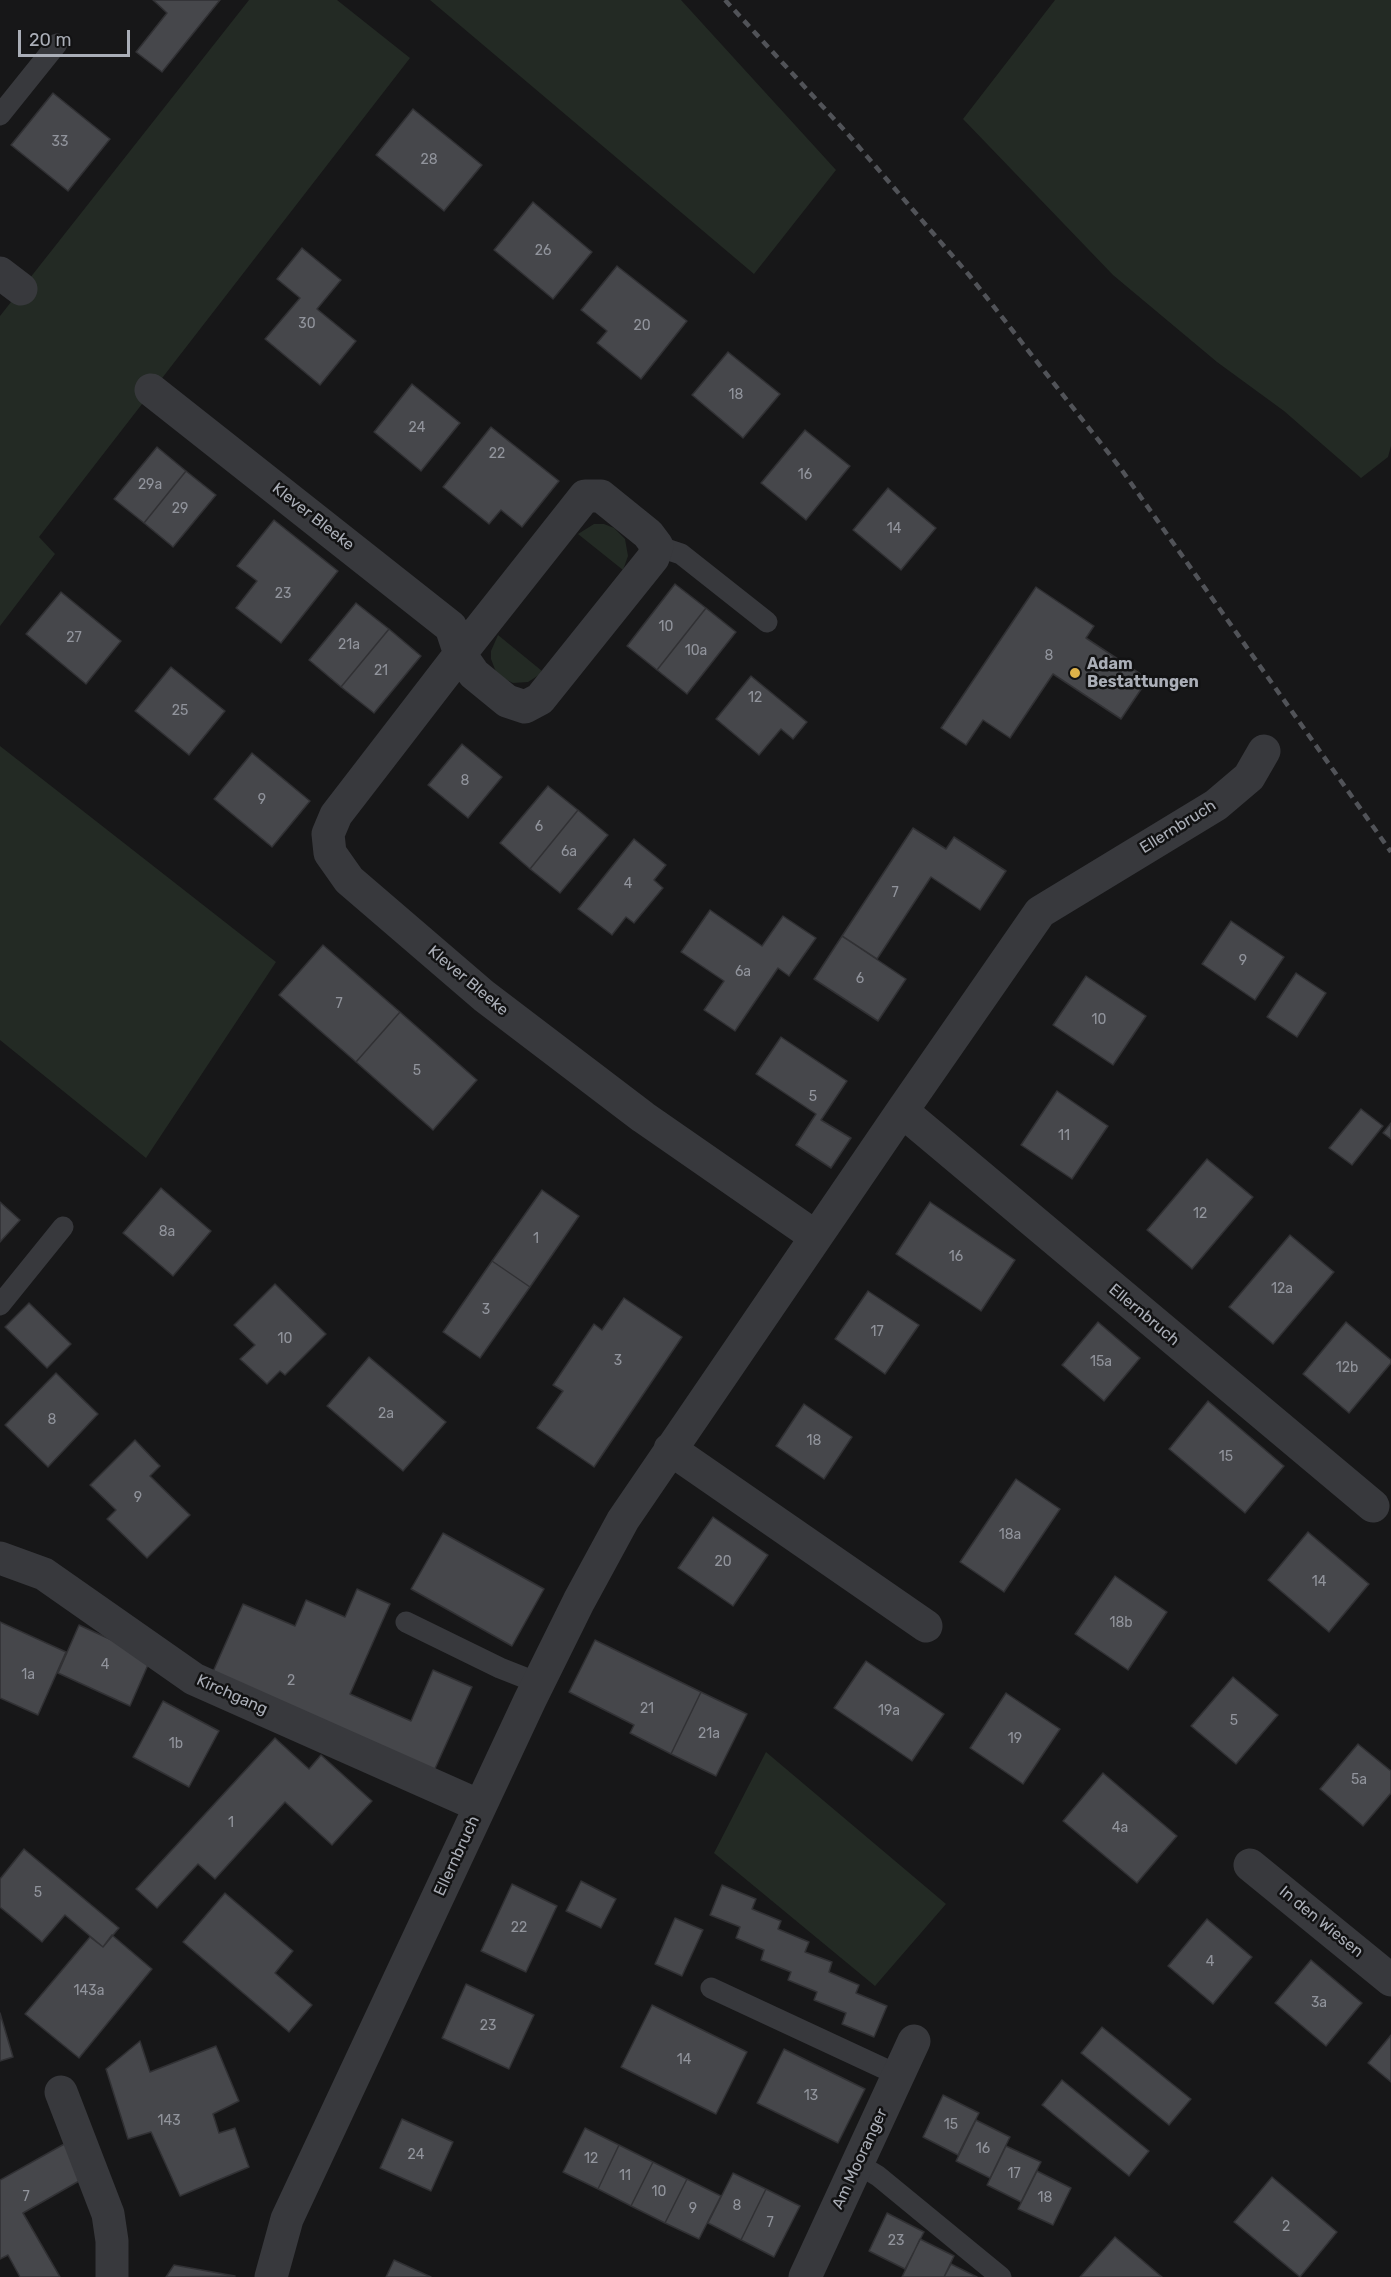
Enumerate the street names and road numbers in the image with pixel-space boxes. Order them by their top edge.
street label: Klever Bleeke [268,479,358,555]
street label: Ellernbruch [1136,796,1220,858]
street label: Klever Bleeke [424,942,512,1020]
street label: Ellernbruch [1105,1280,1183,1350]
street label: Kirchgang [194,1671,270,1719]
street label: Ellernbruch [430,1813,484,1899]
street label: In den Wiesen [1275,1882,1367,1962]
street label: Am Mooranger [828,2106,892,2212]

